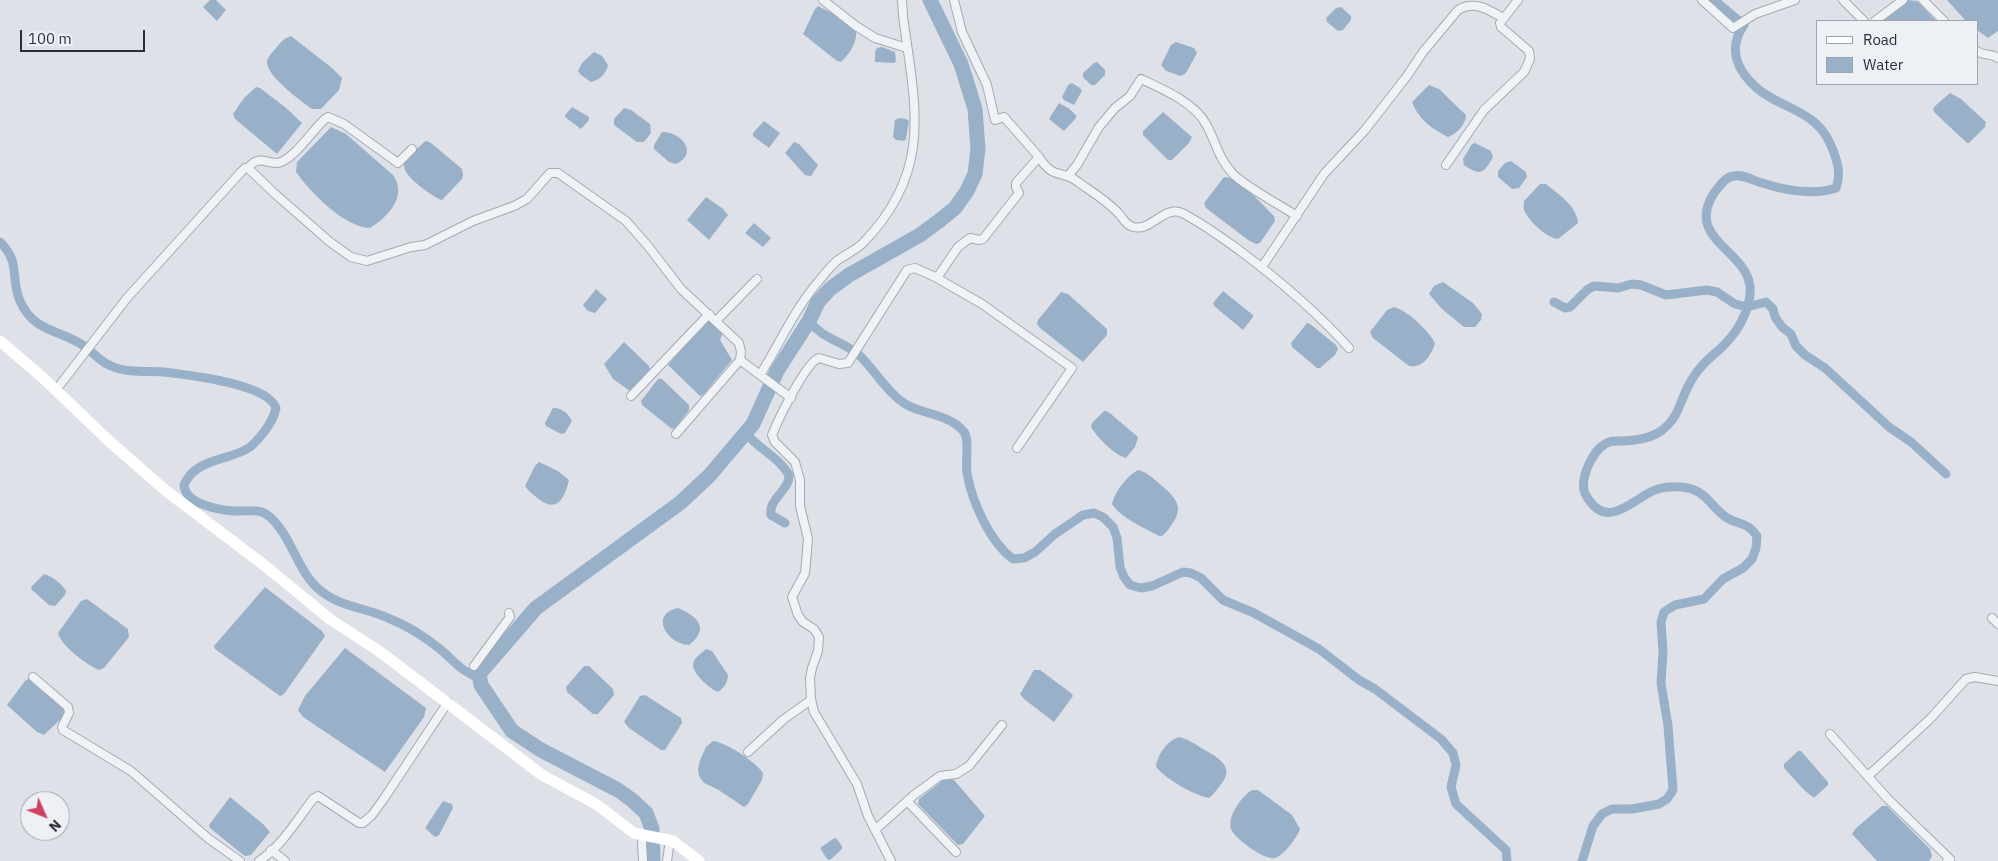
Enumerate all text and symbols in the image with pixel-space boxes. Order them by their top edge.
scale bar [22,20,148,52]
legend [1816,20,1978,85]
text: 100 m [28,29,72,48]
text: Road [1863,30,1898,49]
text: Water [1863,55,1903,74]
north arrow [20,791,70,841]
text: N [45,816,65,836]

